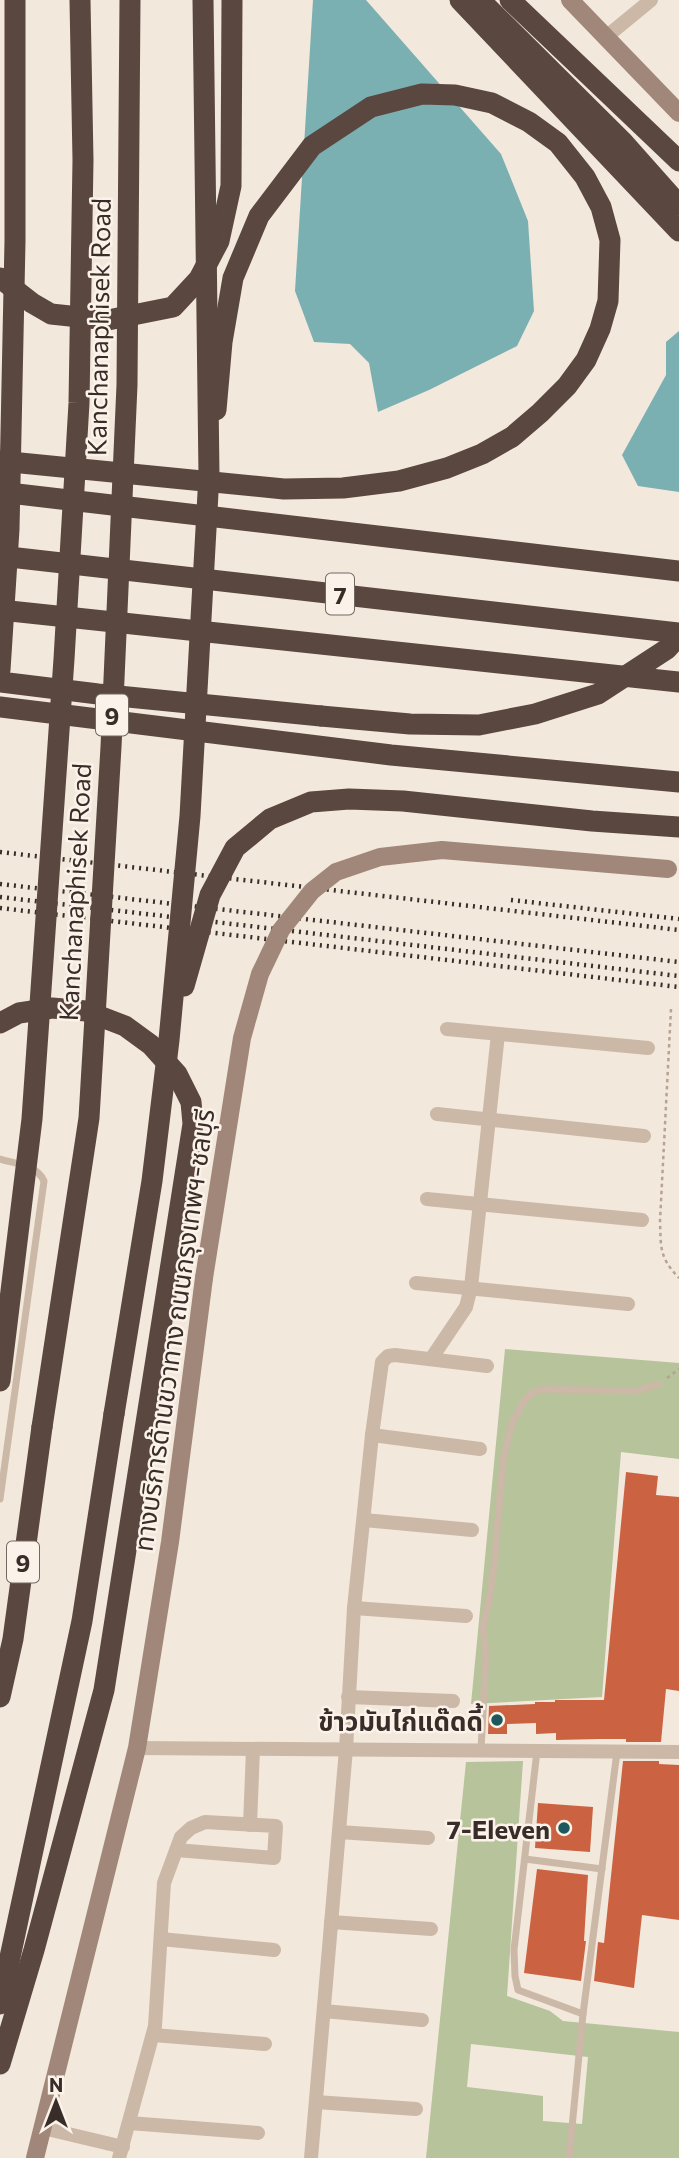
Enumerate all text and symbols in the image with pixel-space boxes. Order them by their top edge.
street label: Kanchanaphisek Road [80,198,116,456]
road number: 7 [326,574,354,614]
road number: 9 [96,694,128,736]
street label: Kanchanaphisek Road [52,762,96,1022]
street label: ทางบริการด้านขวาทาง ถนนกรุงเทพฯ-ชลบุรี [127,1107,221,1553]
road number: 9 [7,1542,39,1582]
place label: ข้าวมันไก่แด๊ดดี้ [318,1703,484,1736]
marker: ข้าวมันไก่แด๊ดดี้ [489,1712,505,1728]
place label: 7-Eleven [446,1813,550,1844]
marker: 7-Eleven [556,1820,572,1836]
north arrow [21,2067,91,2137]
text: N [49,2073,63,2096]

